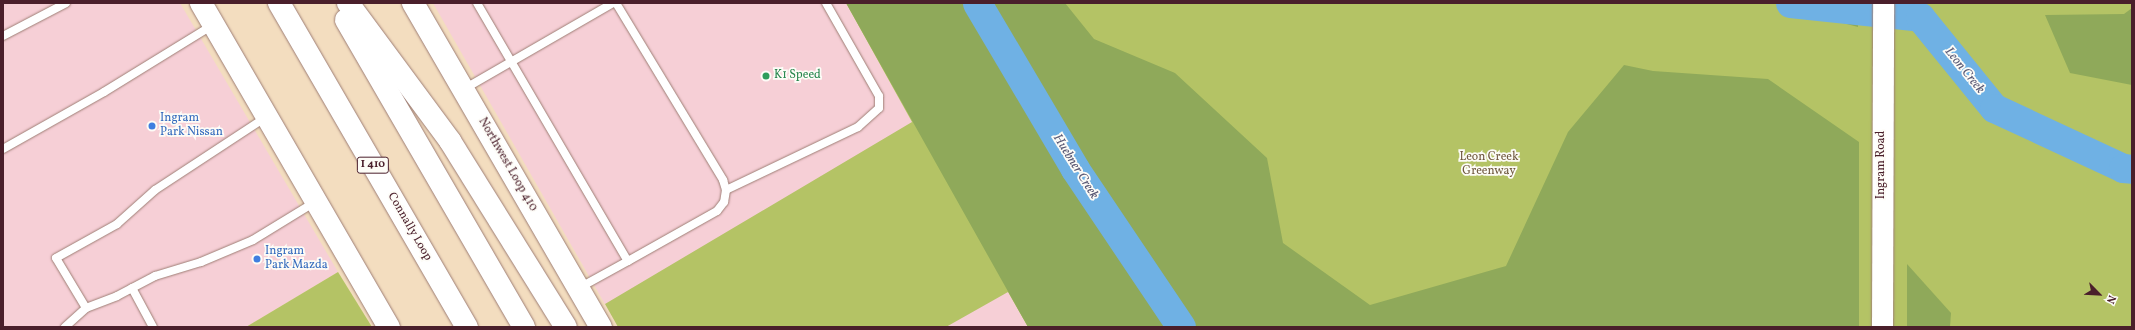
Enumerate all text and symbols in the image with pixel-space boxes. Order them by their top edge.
water label: Leon Creek [1941,45,1987,97]
place label: K1 Speed [774,69,821,83]
marker: K1 Speed [761,71,771,81]
place label: Ingram Park Nissan [160,112,223,140]
street label: Northwest Loop 410 [474,116,540,214]
marker: Ingram Park Nissan [147,121,157,131]
street label: Ingram Road [1875,131,1889,199]
water label: Huebner Creek [1049,132,1101,202]
park label: Leon Creek Greenway [1459,151,1519,179]
road number: I 410 [356,156,390,174]
street label: Connally Loop [384,190,434,264]
place label: Ingram Park Mazda [265,245,328,273]
marker: Ingram Park Mazda [252,254,262,264]
north arrow [2079,274,2119,314]
text: N [2102,292,2119,306]

